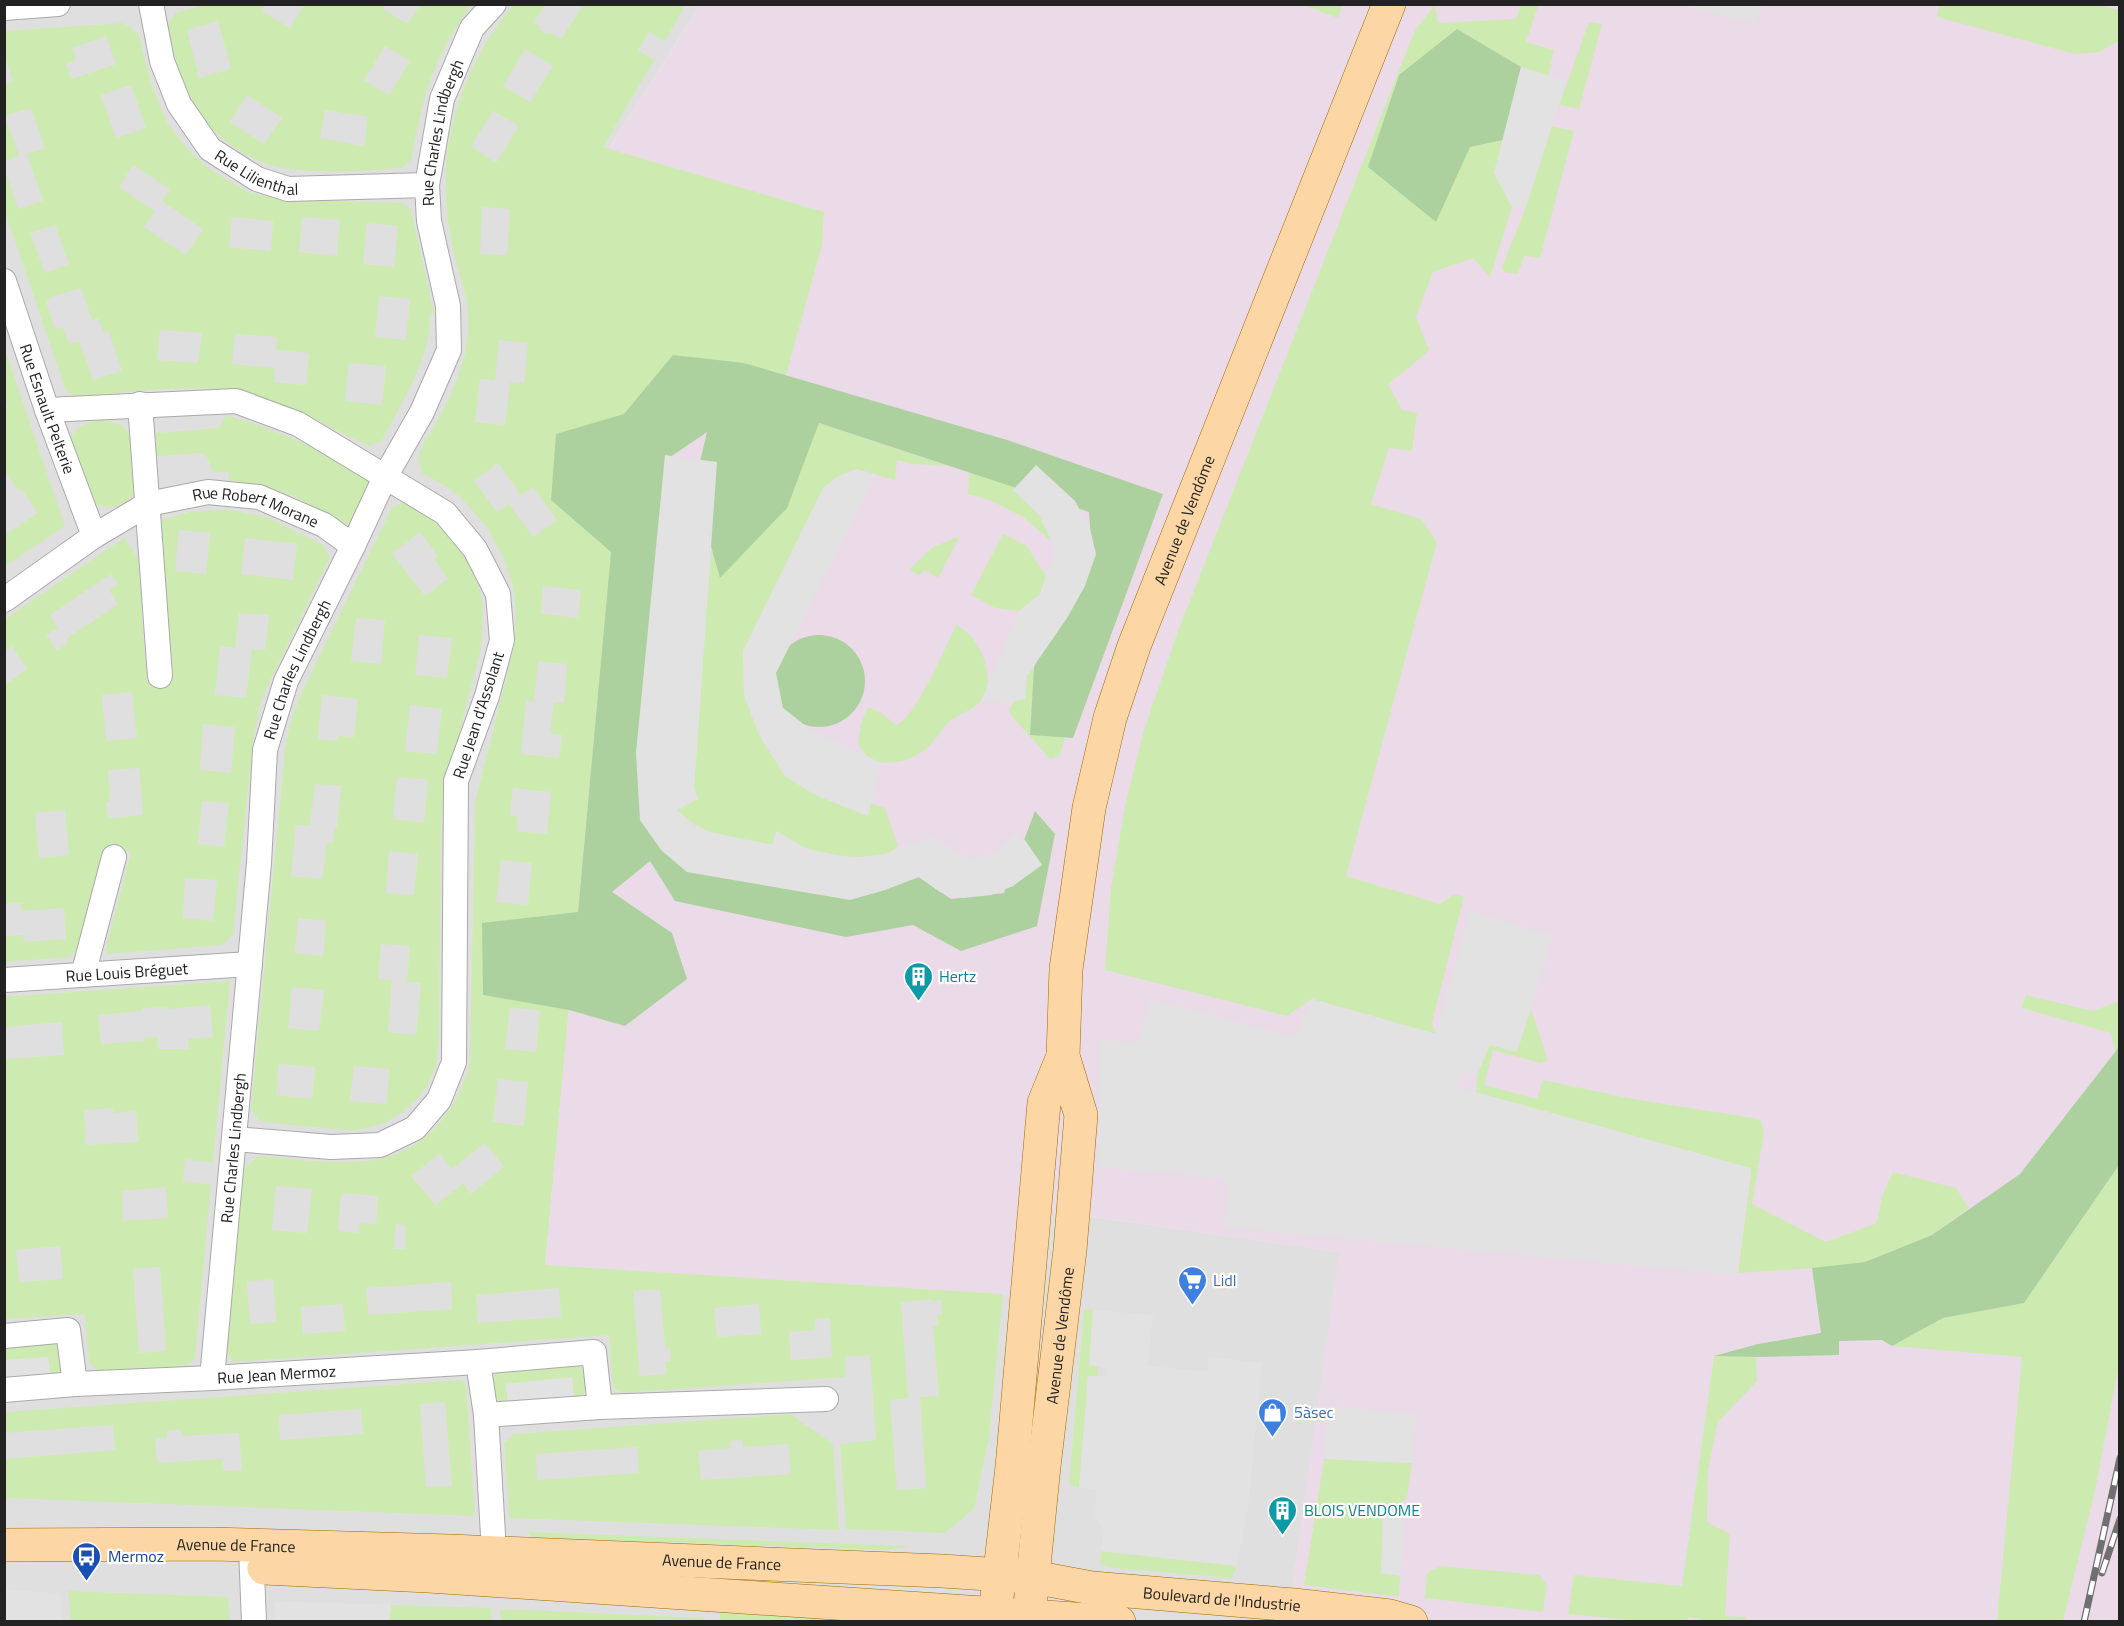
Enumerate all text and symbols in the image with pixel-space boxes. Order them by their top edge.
street label: Rue Charles Lindbergh [415,55,469,207]
street label: Rue Lilienthal [210,143,299,201]
street label: Rue Esnault Pelterie [14,341,82,477]
street label: Avenue de Vendôme [1147,452,1221,588]
street label: Rue Robert Morane [190,480,323,533]
street label: Rue Charles Lindbergh [257,595,337,743]
street label: Rue Jean d'Assolant [446,648,510,782]
street label: Rue Louis Bréguet [65,956,189,988]
building icon: Hertz [902,960,934,1002]
place label: Hertz [939,964,976,988]
street label: Rue Charles Lindbergh [214,1072,252,1224]
supermarket icon: Lidl [1176,1264,1208,1306]
street label: Avenue de Vendôme [1040,1266,1080,1405]
place label: Lidl [1213,1268,1236,1292]
street label: Rue Jean Mermoz [216,1359,337,1390]
shop icon: 5àsec [1257,1396,1289,1438]
place label: 5àsec [1294,1400,1333,1424]
building icon: BLOIS VENDOME [1267,1494,1299,1536]
place label: BLOIS VENDOME [1304,1498,1420,1522]
street label: Avenue de France [176,1532,296,1558]
bus stop icon: Mermoz [71,1540,103,1582]
place label: Mermoz [108,1544,164,1568]
street label: Avenue de France [662,1548,782,1576]
street label: Boulevard de l'Industrie [1142,1580,1302,1618]

